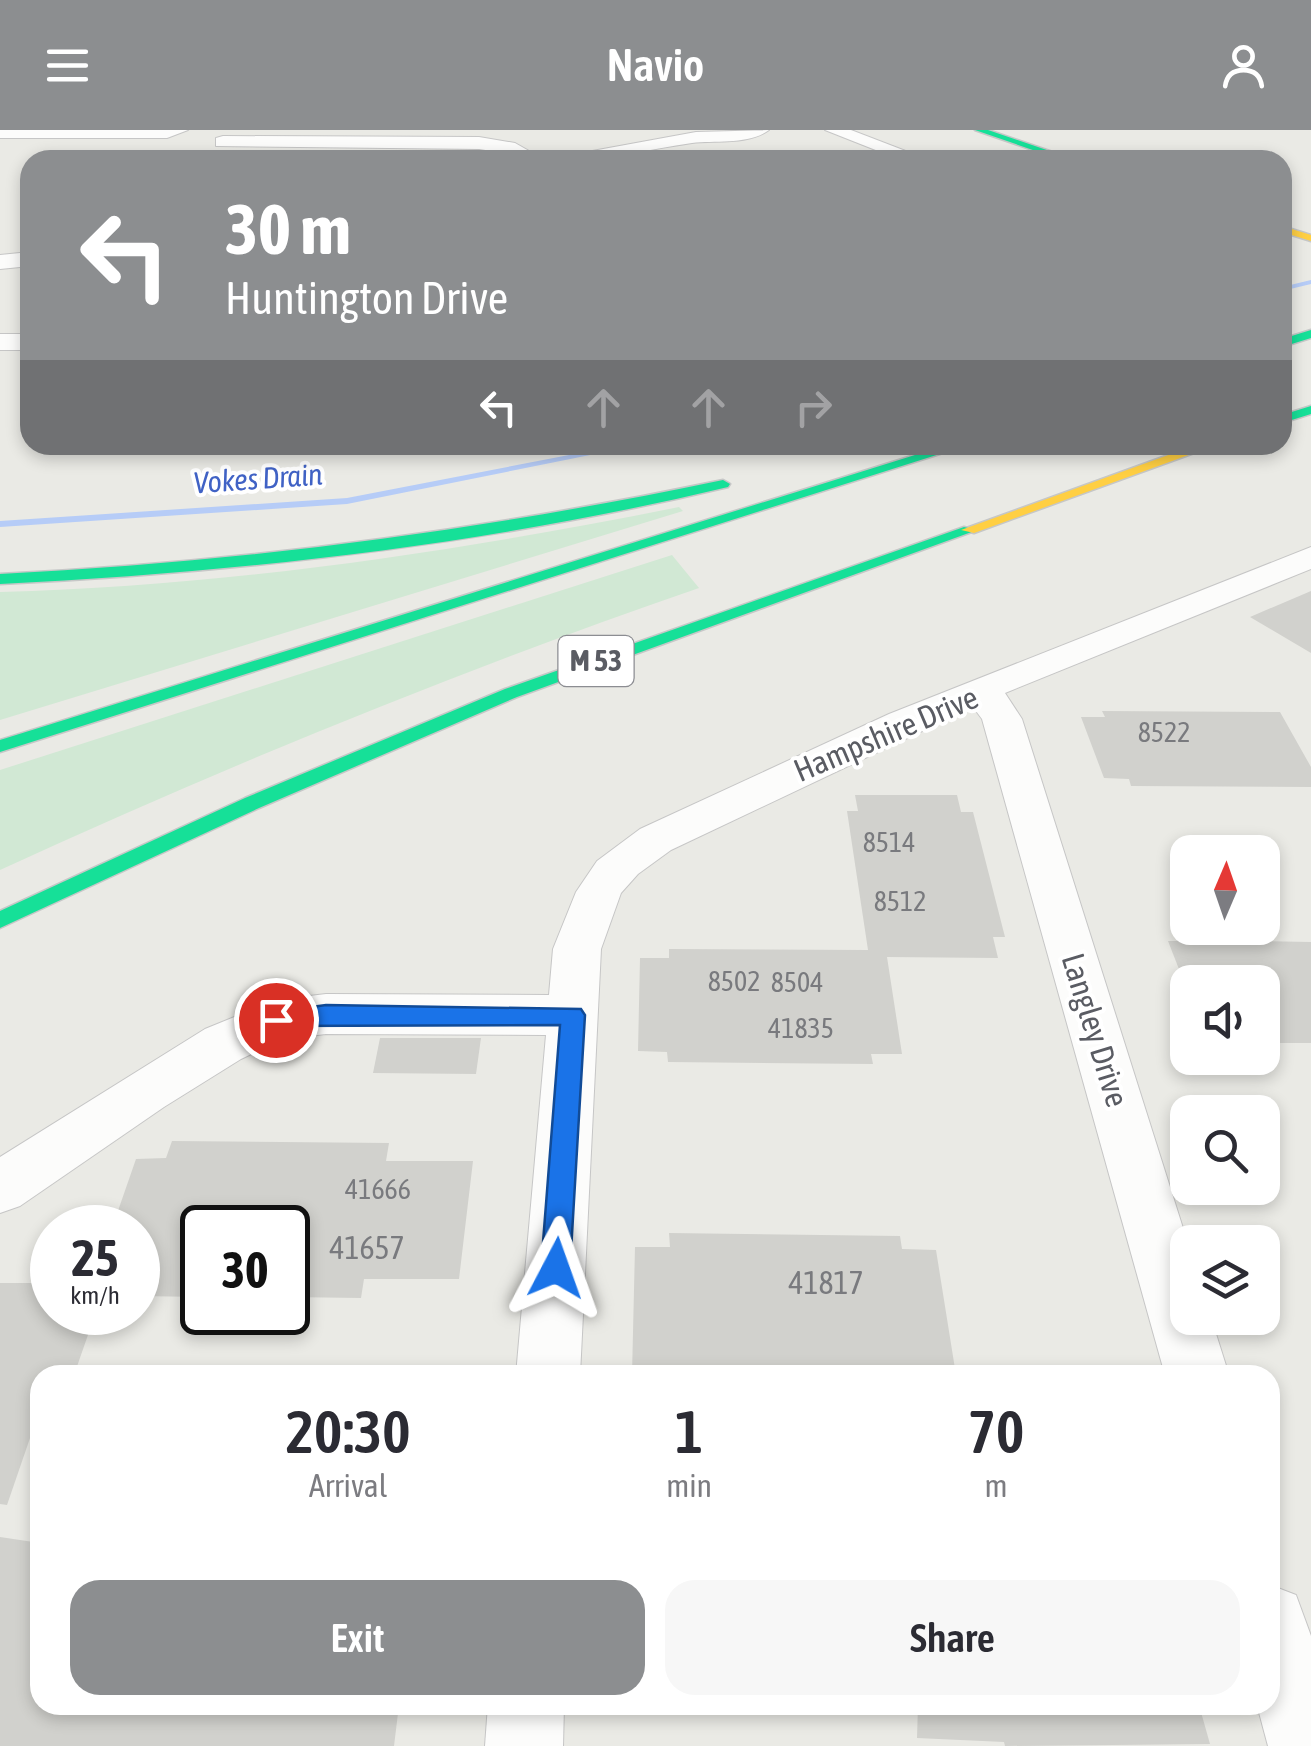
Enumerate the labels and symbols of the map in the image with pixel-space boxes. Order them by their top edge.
water label: Vokes Drain [192,457,323,499]
road number: M 53 [558,636,634,686]
street label: Hampshire Drive [788,678,983,789]
house number: 8522 [1138,716,1190,748]
house number: 8514 [863,826,915,858]
north arrow [1170,835,1280,945]
house number: 8512 [874,885,926,917]
street label: Langley Drive [1055,949,1136,1111]
house number: 8502 [708,965,760,997]
house number: 8504 [771,966,823,998]
pin [234,978,319,1063]
house number: 41835 [768,1012,834,1044]
house number: 41666 [345,1173,411,1205]
speed limit sign: 30 [180,1205,310,1335]
position arrow [504,1216,608,1320]
house number: 41657 [329,1229,405,1266]
house number: 41817 [788,1264,864,1301]

